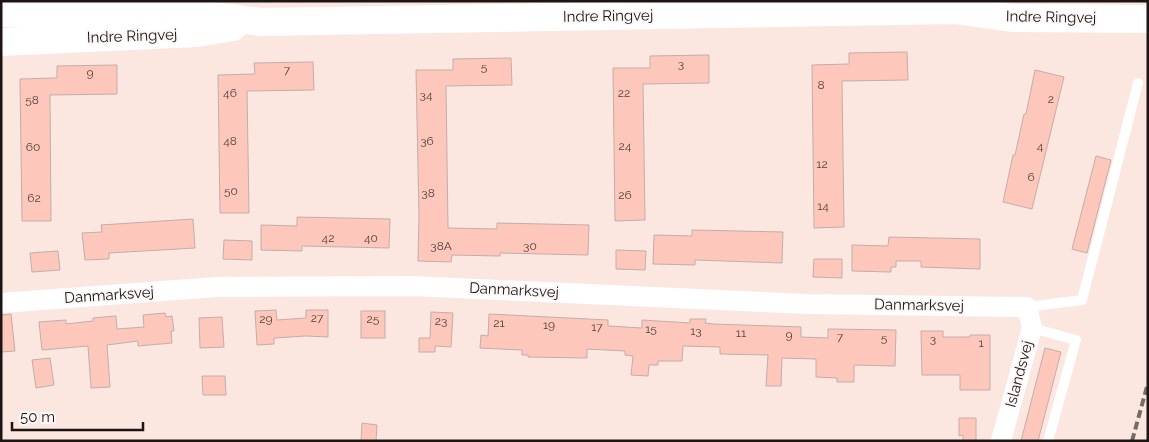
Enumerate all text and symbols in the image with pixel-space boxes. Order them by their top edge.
street label: Indre Ringvej [563,6,653,26]
street label: Indre Ringvej [1006,7,1096,27]
street label: Indre Ringvej [87,25,177,47]
house number: 3 [678,57,684,71]
house number: 5 [481,60,488,74]
house number: 7 [284,63,291,77]
house number: 9 [86,66,94,80]
house number: 8 [817,78,825,92]
house number: 46 [223,86,237,100]
house number: 22 [618,86,630,100]
house number: 34 [420,88,433,102]
house number: 2 [1048,92,1054,106]
house number: 58 [25,93,39,107]
house number: 48 [223,134,237,148]
house number: 36 [420,134,434,148]
house number: 24 [619,139,632,153]
house number: 4 [1037,139,1044,153]
house number: 60 [26,140,40,154]
house number: 12 [816,157,828,171]
house number: 6 [1027,170,1035,184]
house number: 50 [224,184,238,198]
house number: 38 [421,186,435,200]
house number: 26 [618,188,632,202]
house number: 62 [27,191,41,205]
house number: 14 [817,199,829,213]
house number: 42 [322,231,334,245]
house number: 40 [364,231,378,245]
house number: 38A [430,239,452,253]
house number: 30 [523,239,537,253]
street label: Danmarksvej [469,279,559,301]
street label: Danmarksvej [64,283,154,307]
street label: Danmarksvej [874,295,964,315]
house number: 27 [311,311,324,325]
house number: 29 [259,312,273,326]
house number: 25 [367,312,380,326]
house number: 23 [435,314,447,328]
house number: 21 [493,316,505,330]
house number: 19 [543,318,555,332]
house number: 17 [591,320,603,334]
house number: 15 [645,322,657,336]
house number: 13 [690,324,702,338]
house number: 11 [736,326,746,340]
house number: 9 [785,328,793,342]
house number: 7 [837,330,844,344]
house number: 5 [881,331,888,345]
house number: 3 [930,332,936,346]
house number: 1 [978,336,984,350]
street label: Islandsvej [1001,339,1037,409]
scale bar [12,400,144,432]
text: 50 m [20,408,55,426]

